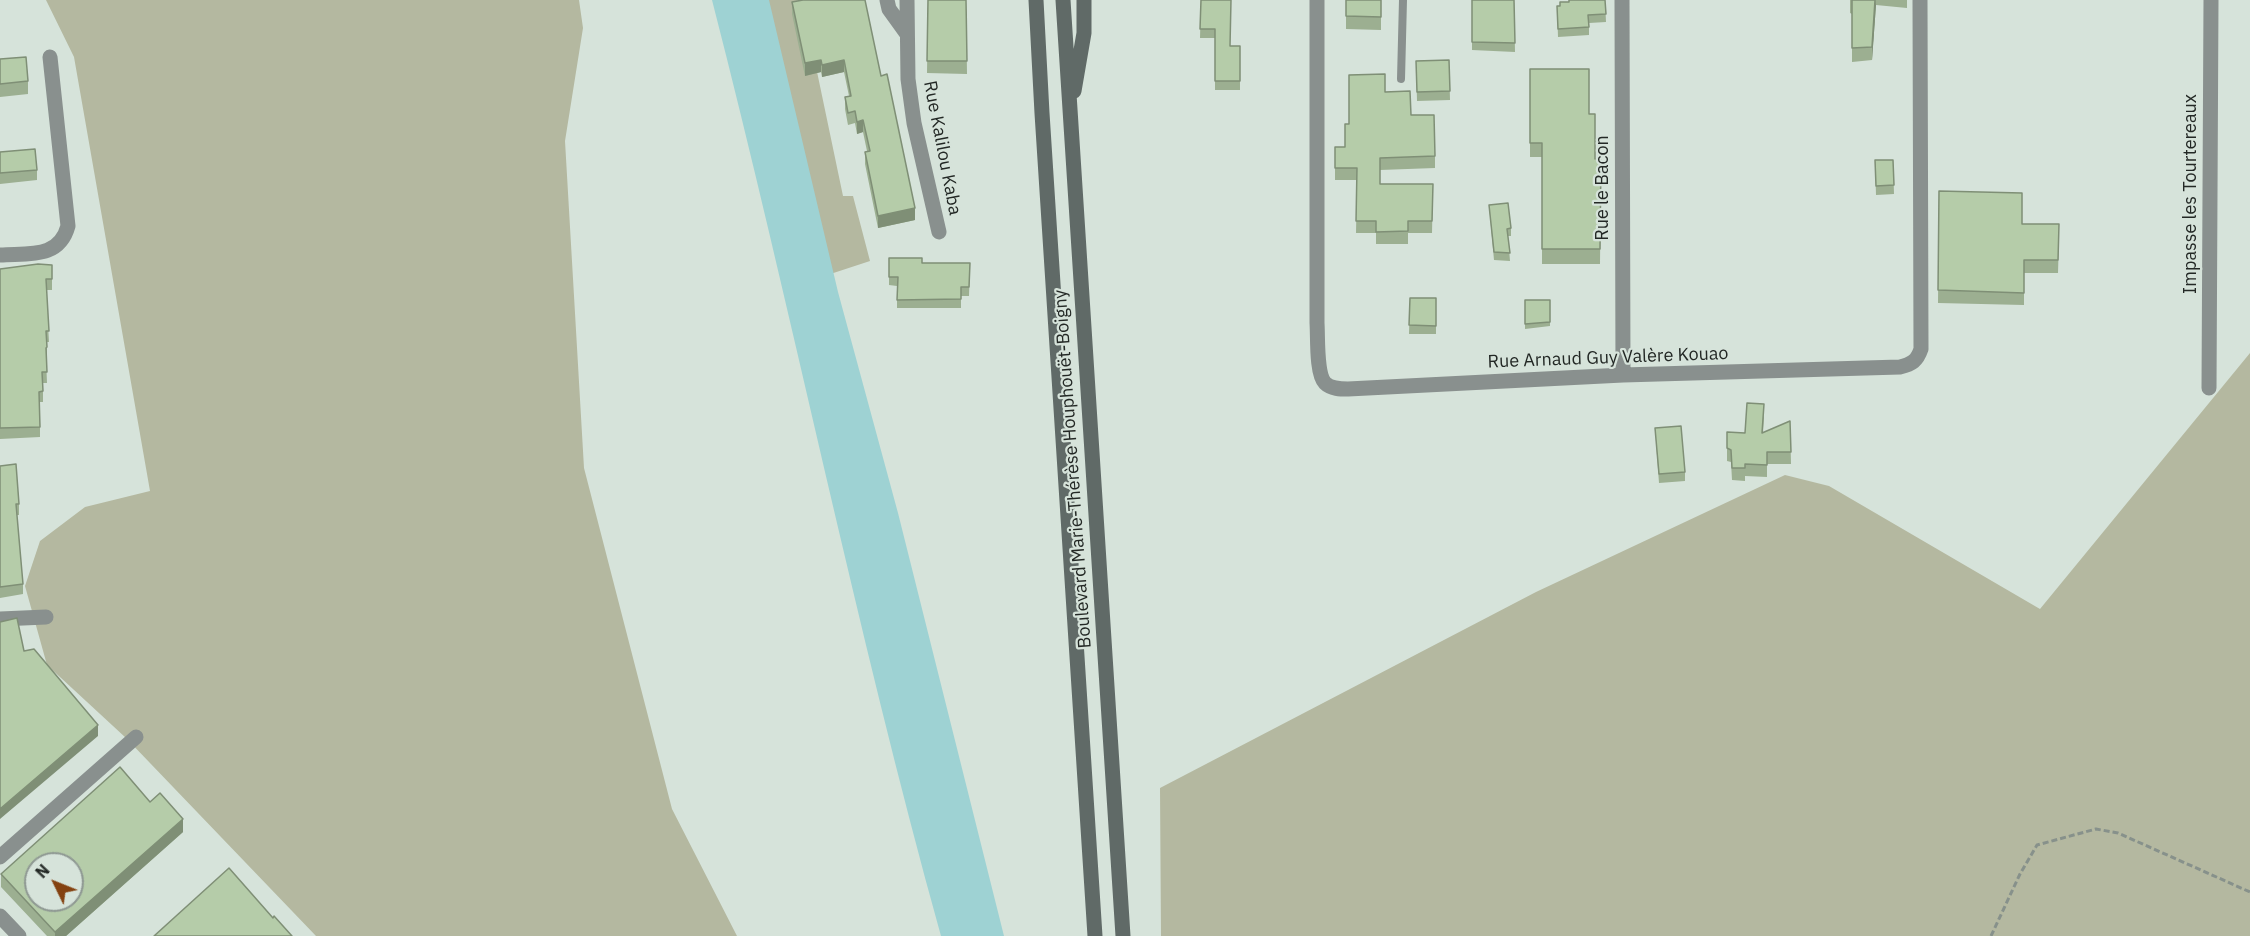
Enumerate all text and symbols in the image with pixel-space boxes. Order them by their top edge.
street label: Rue Kalilou Kaba [918,79,966,217]
street label: Impasse les Tourtereaux [2180,94,2202,294]
street label: Rue le Bacon [1592,135,1614,241]
street label: Boulevard Marie-Thérèse Houphouët-Boigny [1050,289,1096,649]
street label: Rue Arnaud Guy Valère Kouao [1487,343,1729,373]
north arrow [24,852,84,912]
text: N [31,860,54,882]

